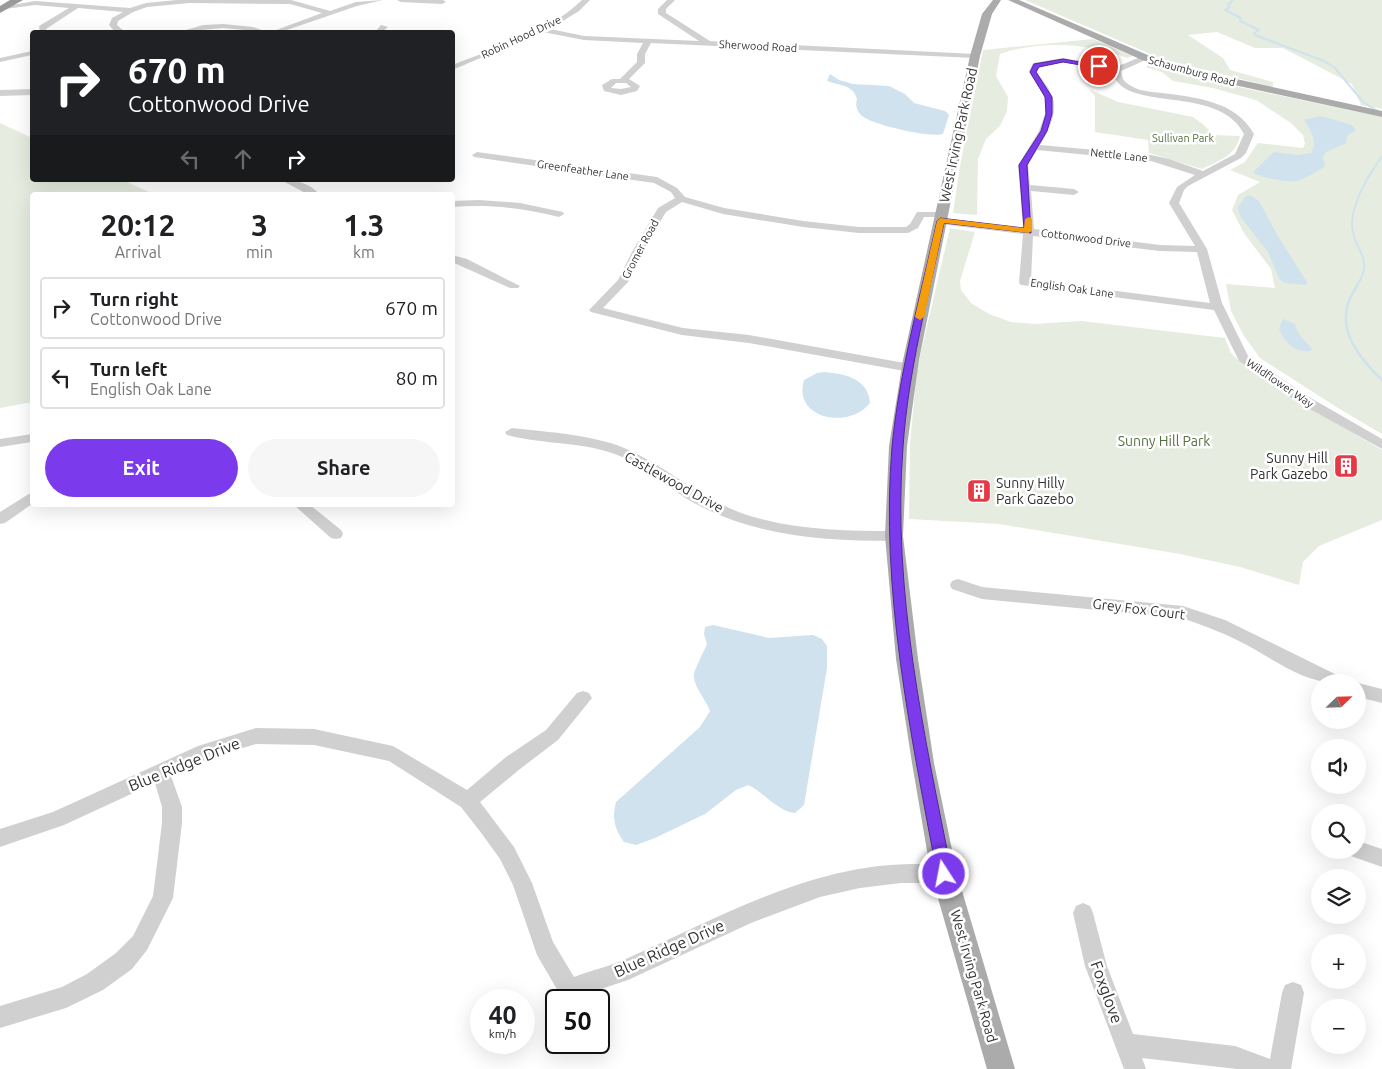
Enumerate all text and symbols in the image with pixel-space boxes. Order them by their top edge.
street label: Robin Hood Drive [479,13,563,61]
street label: Sherwood Road [719,38,797,54]
pin [1078,45,1120,87]
icon: right [45,50,110,115]
text: 670 m [128,50,226,90]
icon: arrive [1085,52,1113,80]
street label: Schaumburg Road [1147,54,1237,88]
street label: West Irving Park Road [936,66,980,204]
text: Cottonwood Drive [128,91,310,116]
park label: Sullivan Park [1152,132,1215,144]
icon: left [176,145,204,173]
icon: ahead [229,145,257,173]
icon: right [282,145,310,173]
street label: Nettle Lane [1090,146,1148,164]
street label: Greenfeather Lane [536,158,630,182]
text: 20:12 [100,208,176,242]
text: 3 [251,208,268,242]
text: 1.3 [343,208,385,242]
street label: Gromer Road [619,217,661,281]
street label: Cottonwood Drive [1040,227,1132,249]
text: Arrival [115,243,161,261]
text: min [246,243,273,261]
text: km [353,243,375,261]
street label: English Oak Lane [1030,276,1114,300]
text: Turn right [90,288,178,310]
icon: right [47,294,75,322]
text: 670 m [385,297,438,319]
text: Cottonwood Drive [90,310,222,328]
street label: Wildflower Way [1244,356,1316,410]
text: Turn left [90,358,168,380]
icon: left [47,364,75,392]
text: 80 m [396,367,438,389]
text: English Oak Lane [90,380,212,398]
park label: Sunny Hill Park [1118,433,1210,449]
button: Exit [45,439,238,497]
button: Share [248,439,440,497]
street label: Castlewood Drive [622,448,726,516]
place label: Sunny Hill Park Gazebo [1250,450,1328,482]
building icon: Sunny Hill Park Gazebo [1333,453,1359,479]
place label: Sunny Hilly Park Gazebo [996,475,1074,507]
building icon: Sunny Hilly Park Gazebo [966,478,992,504]
street label: Grey Fox Court [1092,595,1187,623]
north arrow [1311,674,1366,729]
map controls [1311,674,1366,1054]
street label: Blue Ridge Drive [126,733,242,795]
button: sound [1311,739,1366,794]
button: search [1311,804,1366,859]
position arrow [917,847,969,899]
button: layers [1311,869,1366,924]
street label: West Irving Park Road [947,908,1001,1044]
street label: Blue Ridge Drive [611,916,727,980]
button: + [1311,934,1366,989]
street label: Foxglove [1087,958,1127,1026]
speed limit sign: 50 [545,989,610,1054]
button: − [1311,999,1366,1054]
text: 40 [488,1001,517,1029]
text: km/h [489,1027,516,1040]

